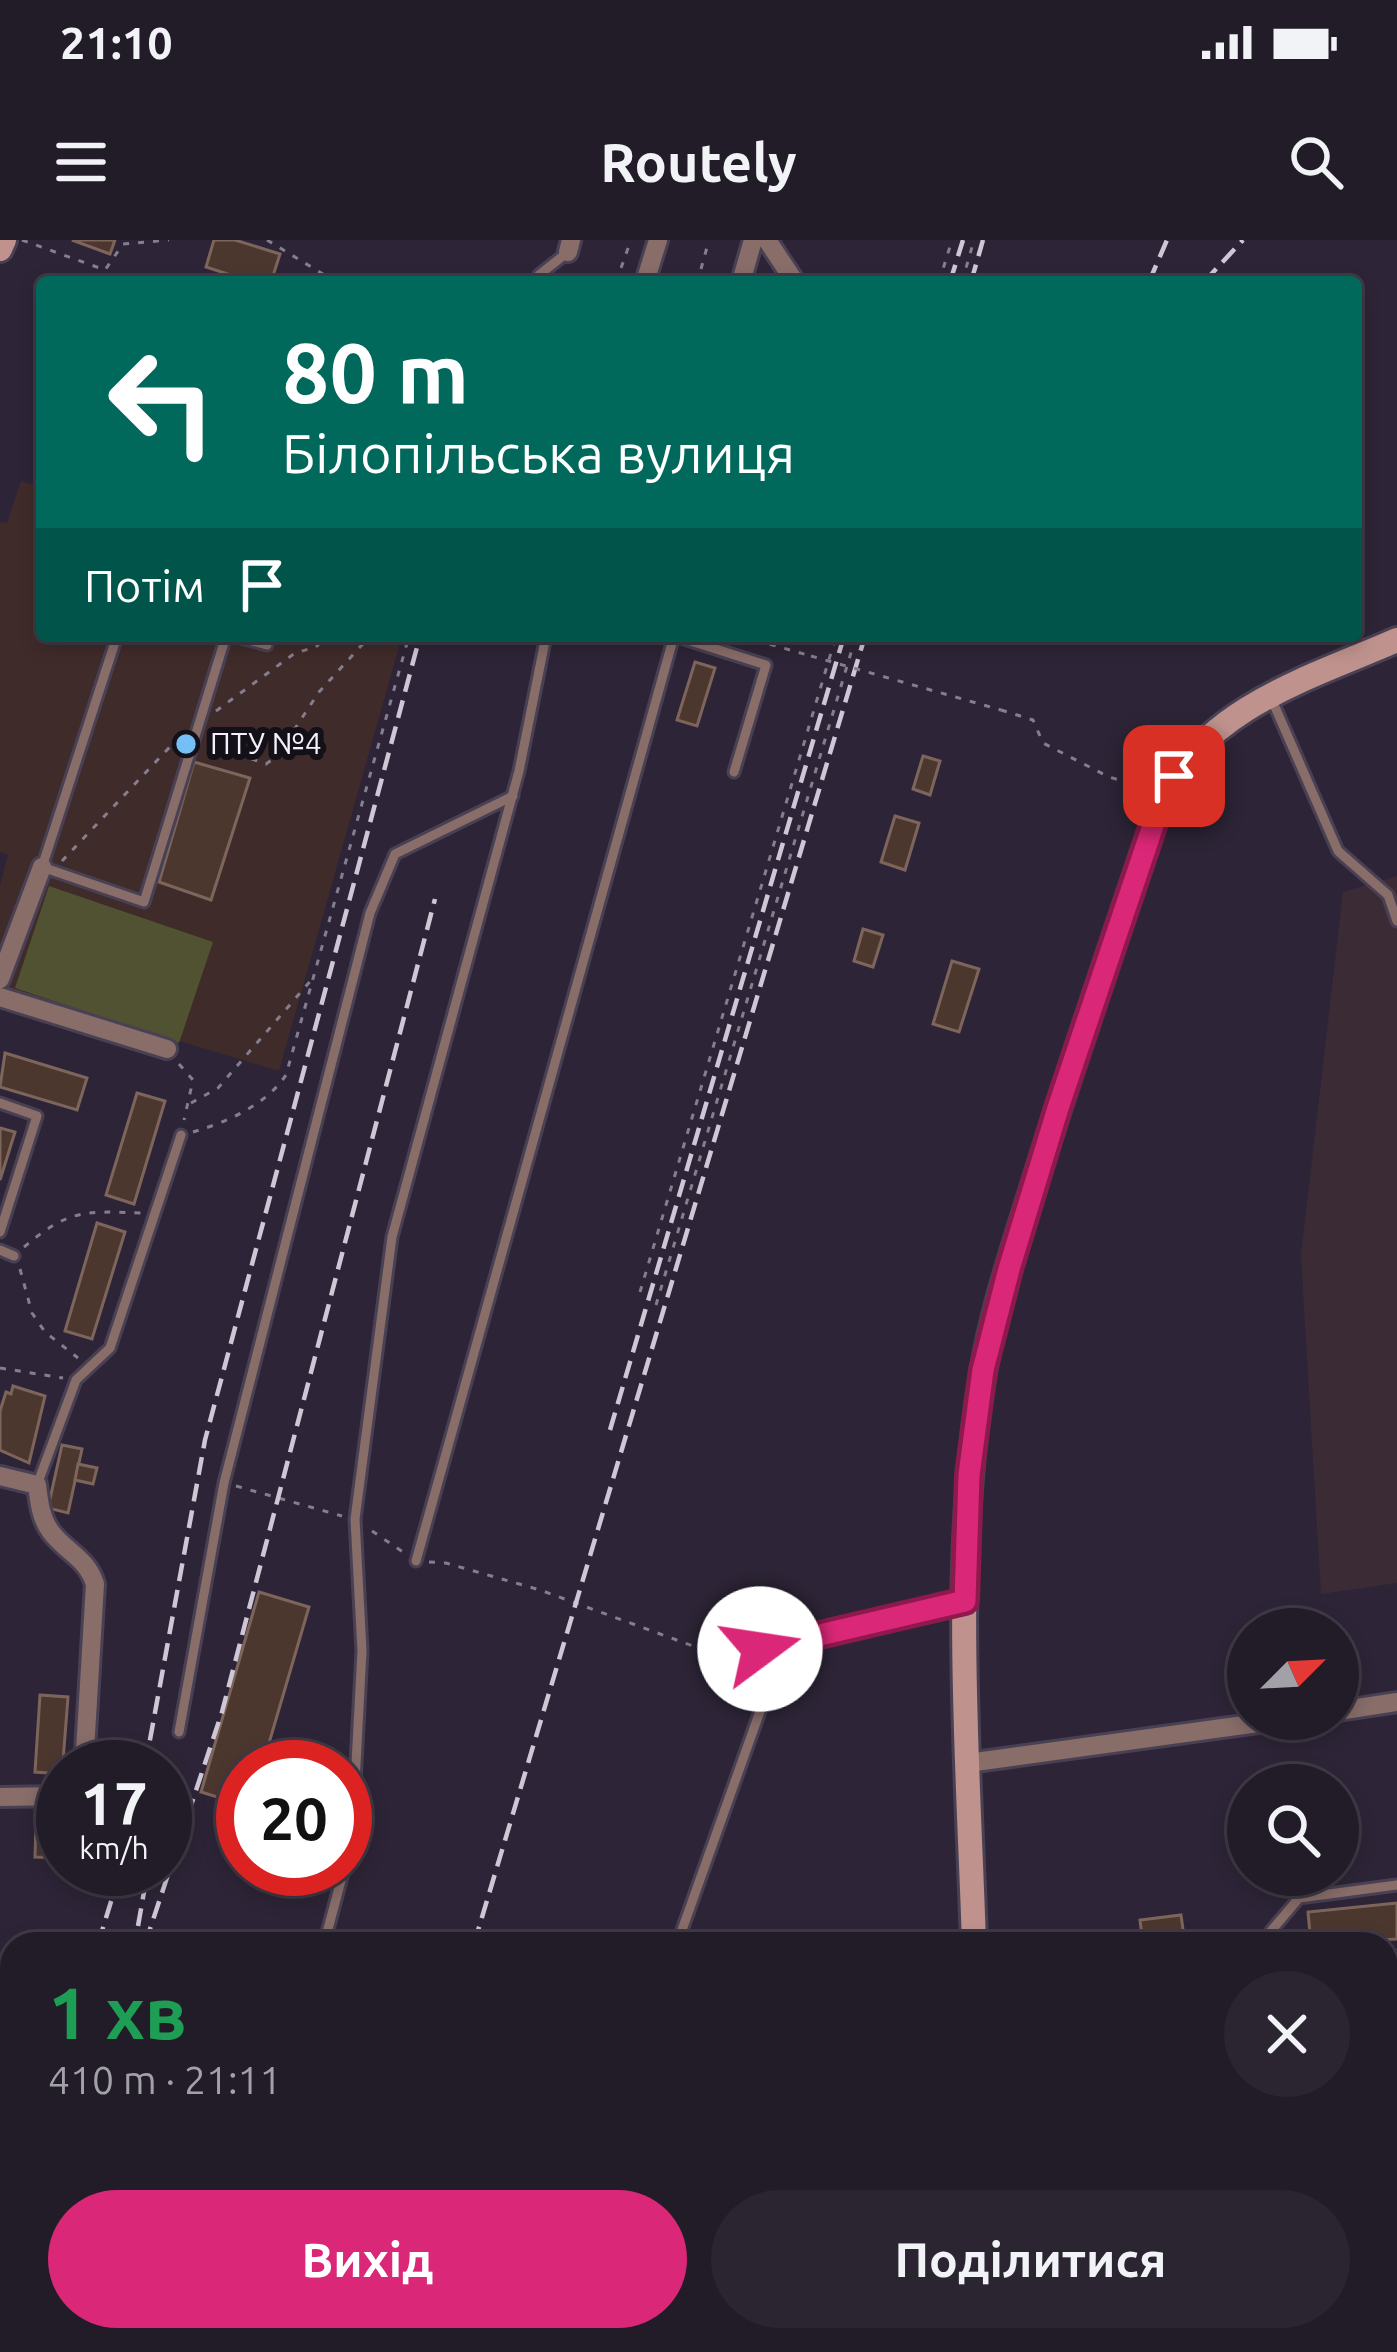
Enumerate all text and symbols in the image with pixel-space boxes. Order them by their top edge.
text: 21:10 [60,17,173,68]
icon: menu [48,129,114,195]
icon: search [1283,129,1349,195]
text: Routely [600,132,797,192]
icon: left [84,324,240,480]
text: 80 m [282,325,469,419]
text: Білопільська вулиця [282,423,795,483]
icon: arrive [229,552,295,618]
text: Потім [84,560,205,611]
pin [1123,725,1225,827]
place label: ПТУ №4 [210,726,322,760]
marker: ПТУ №4 [173,731,199,757]
icon: arrive [1141,743,1207,809]
position arrow [697,1586,823,1712]
north arrow [1227,1608,1359,1740]
map controls [1227,1608,1359,1896]
speed limit sign: 20 [216,1740,372,1896]
button: search [1227,1764,1359,1896]
text: 17 [80,1769,148,1836]
text: km/h [79,1831,149,1865]
button: close [1224,1971,1350,2097]
text: 1 хв [48,1972,187,2053]
text: 410 m · 21:11 [48,2058,282,2101]
button: Вихід [48,2190,687,2328]
button: Поділитися [711,2190,1350,2328]

